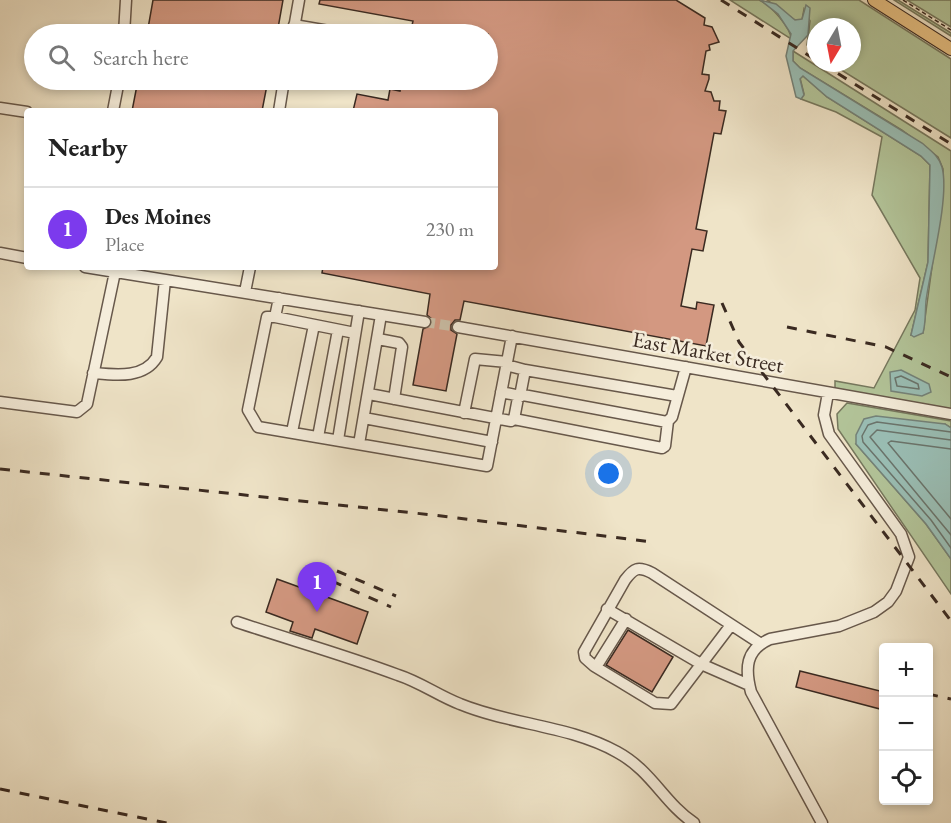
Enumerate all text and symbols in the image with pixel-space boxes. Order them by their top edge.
north arrow [807,18,861,72]
search box [24,24,498,90]
icon: search [45,41,78,74]
text: Search here [93,43,188,72]
text: Nearby [48,130,128,164]
text: Des Moines [105,202,211,231]
text: 1 [62,216,73,242]
text: 230 m [426,216,474,242]
text: Place [105,231,144,257]
street label: East Market Street [630,324,786,380]
your location [594,459,623,488]
pin: 1 [298,562,336,612]
map controls [879,643,933,805]
button: + [879,643,933,697]
button: − [879,697,933,751]
button: locate [879,751,933,805]

